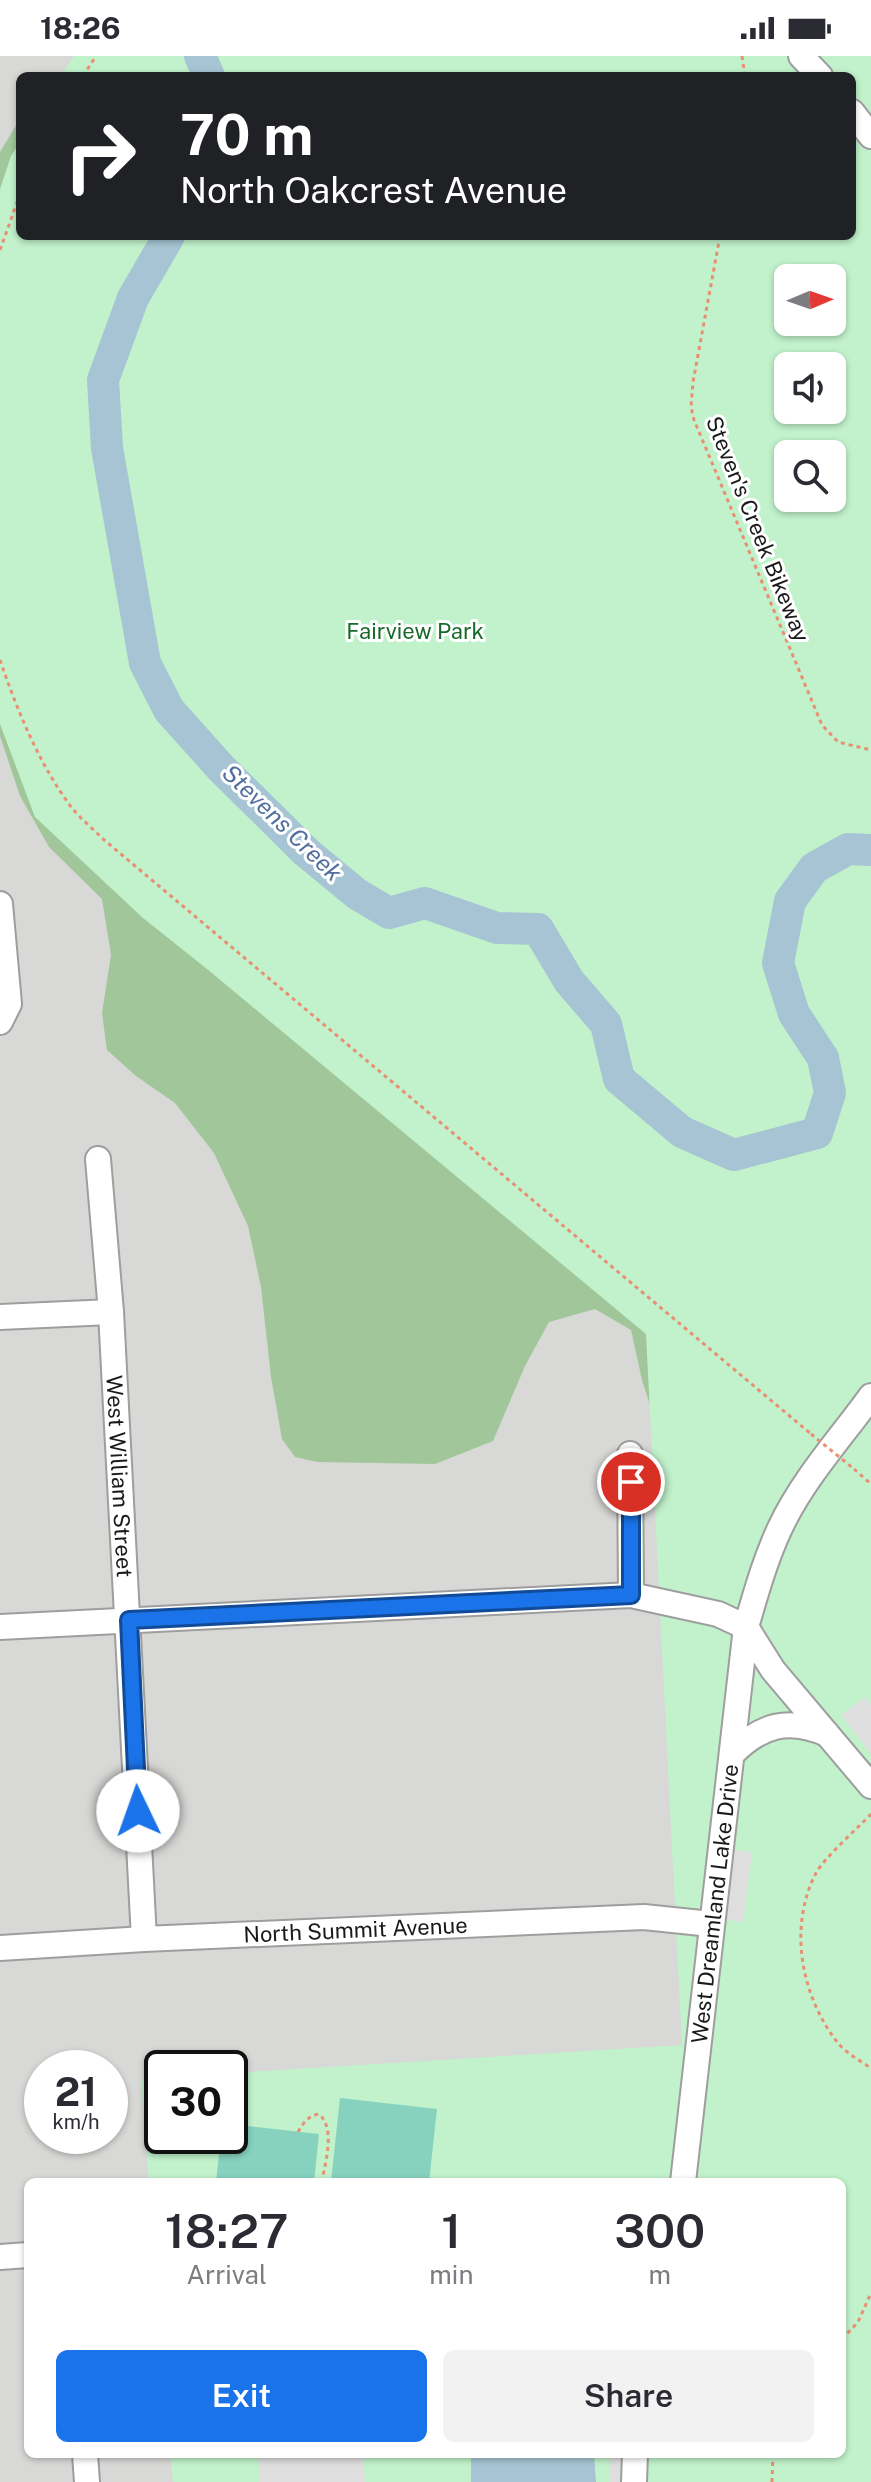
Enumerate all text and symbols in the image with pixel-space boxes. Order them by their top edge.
text: 18:26 [40,10,121,46]
text: 70 m [180,102,313,168]
icon: right [48,104,152,208]
text: North Oakcrest Avenue [180,169,567,211]
north arrow [774,264,846,336]
map controls [774,264,846,512]
button: sound [774,352,846,424]
street label: Steven's Creek Bikeway [701,412,815,646]
button: search [774,440,846,512]
park label: Fairview Park [346,618,484,644]
water label: Stevens Creek [217,758,348,886]
street label: West William Street [101,1374,138,1578]
pin [597,1448,665,1516]
icon: arrive [609,1460,653,1504]
street label: West Dreamland Lake Drive [686,1763,743,2045]
position arrow [96,1769,180,1853]
street label: North Summit Avenue [243,1912,468,1948]
speed limit sign: 30 [144,2050,248,2154]
text: 21 [55,2068,97,2115]
text: km/h [52,2110,100,2134]
text: 18:27 [165,2202,289,2259]
text: 1 [441,2202,461,2259]
text: 300 [614,2202,705,2259]
text: Arrival [187,2259,267,2290]
text: min [429,2259,473,2290]
text: m [648,2259,671,2290]
button: Exit [56,2350,427,2442]
button: Share [443,2350,814,2442]

